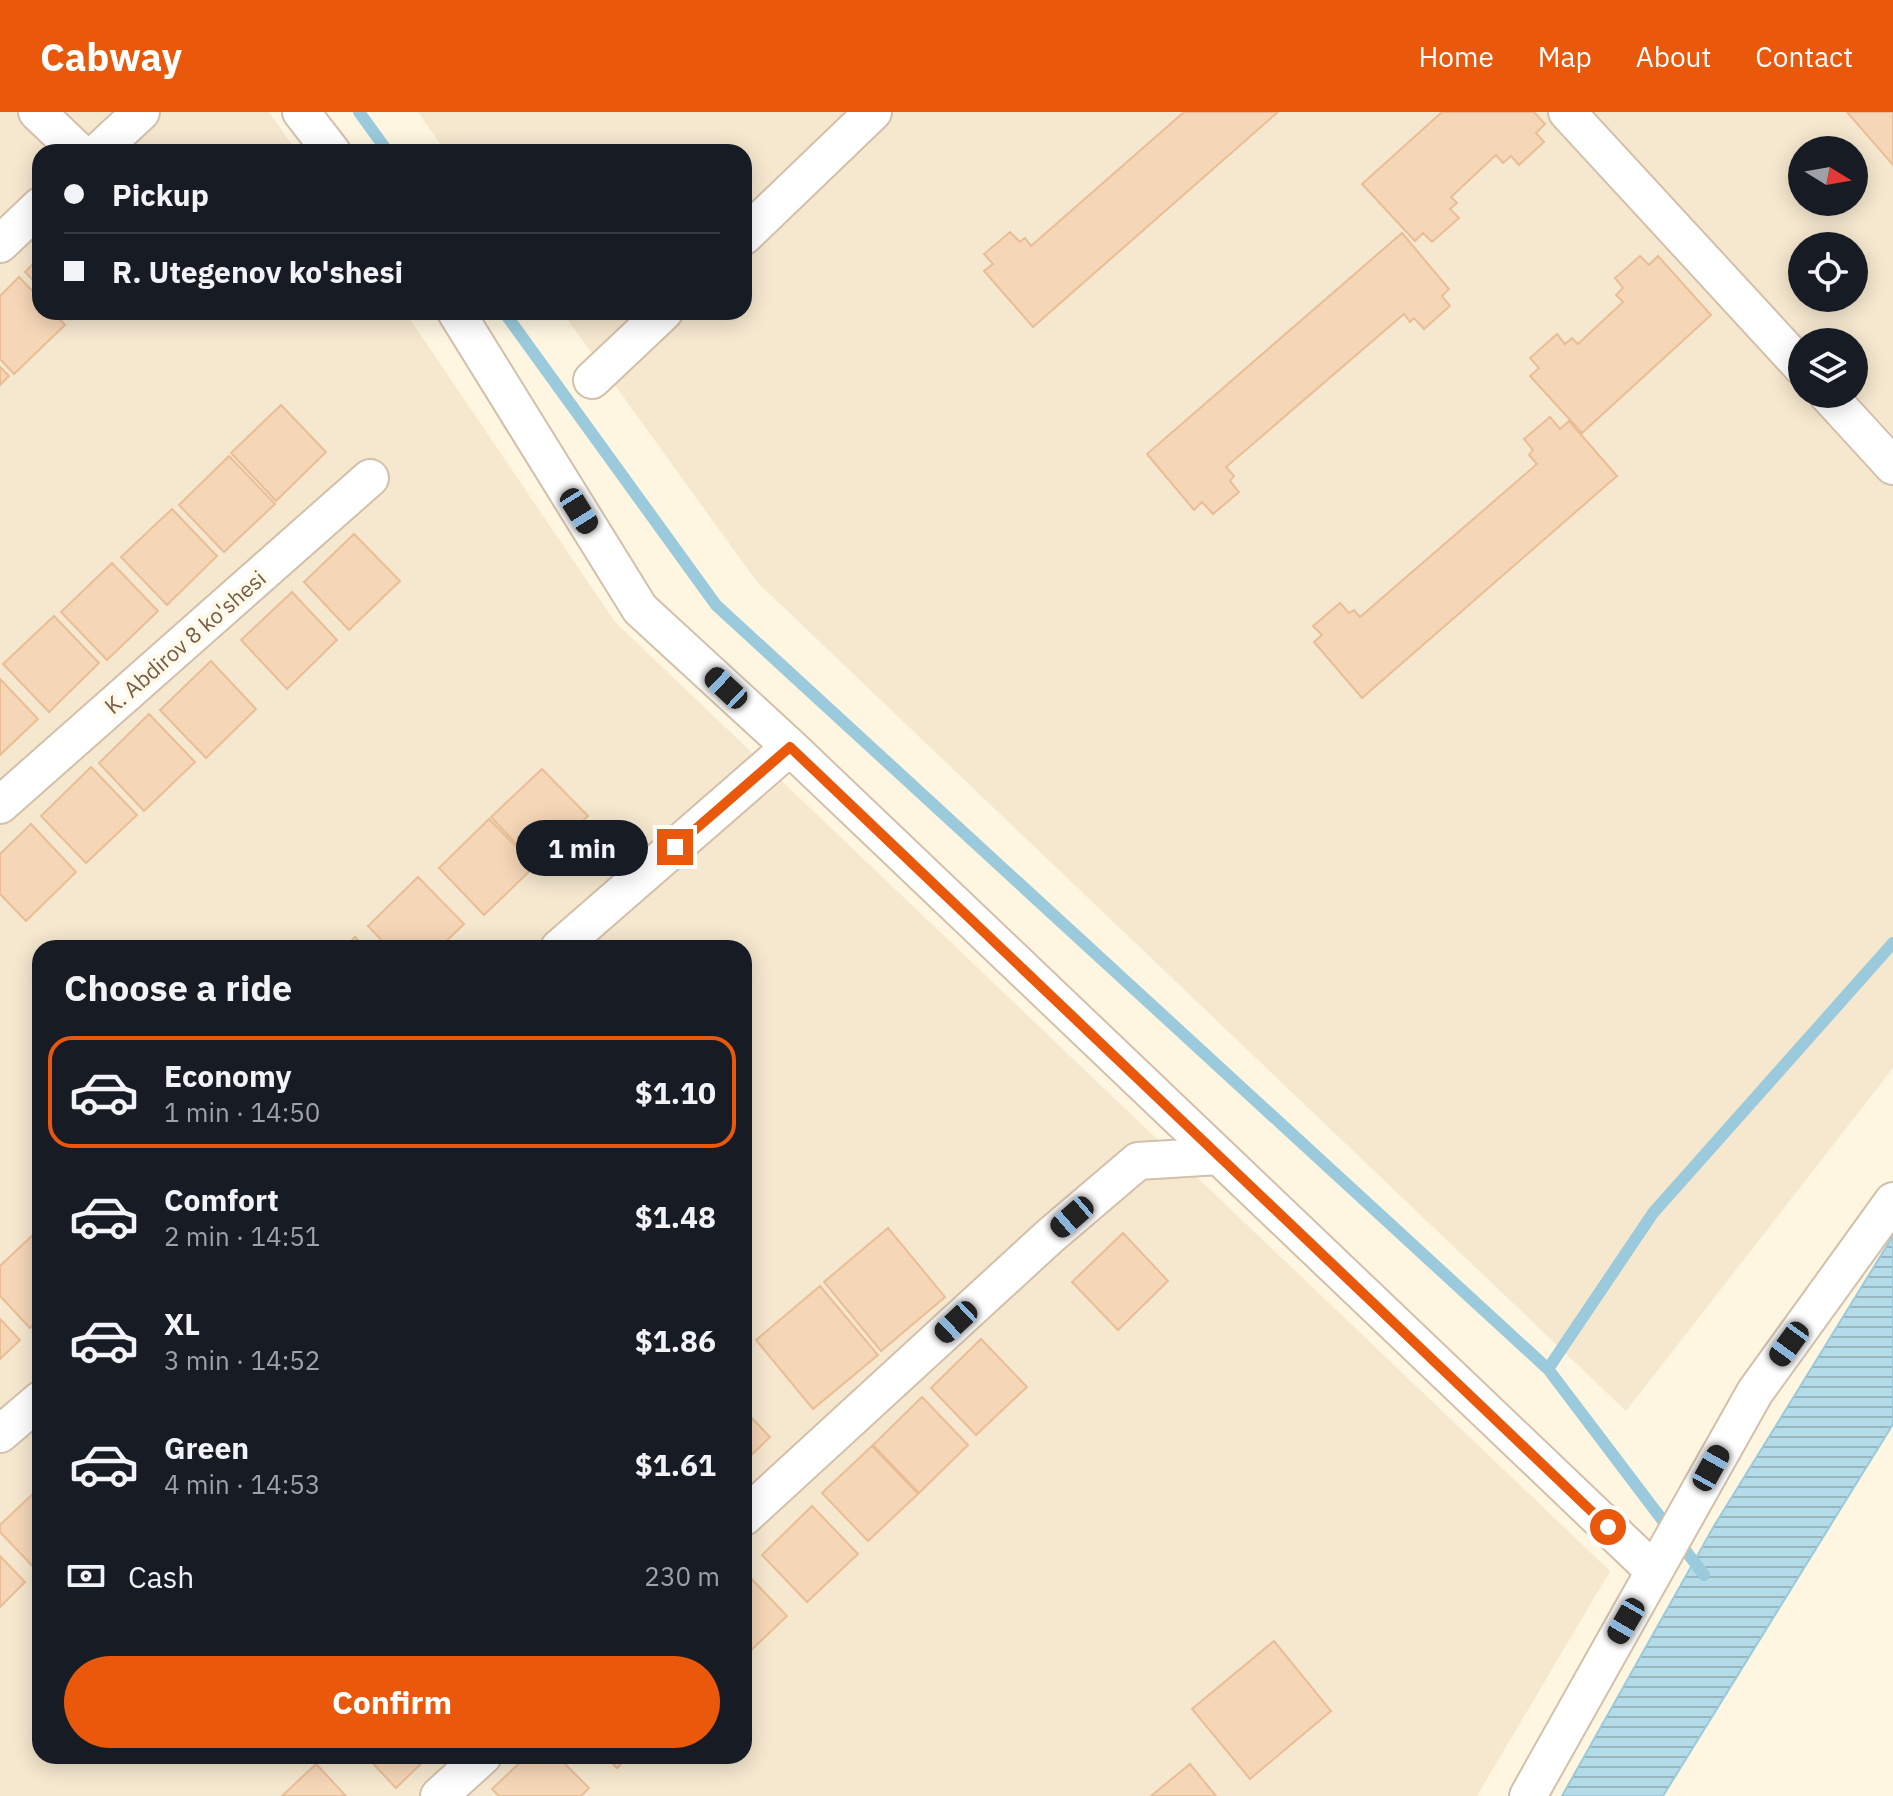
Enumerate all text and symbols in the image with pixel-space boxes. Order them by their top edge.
text: Cabway [40,32,182,81]
text: Home [1418,38,1494,75]
text: Map [1538,38,1592,75]
text: About [1636,38,1711,75]
text: Contact [1755,38,1853,75]
north arrow [1788,136,1868,216]
map controls [1788,136,1868,408]
text: Pickup [112,175,209,214]
button: locate [1788,232,1868,312]
text: R. Utegenov ko'shesi [112,252,403,291]
button: layers [1788,328,1868,408]
car [556,484,602,538]
street label: K. Abdirov 8 ko'shesi [98,563,272,720]
car [700,663,752,713]
callout: 1 min [515,819,647,875]
route end [657,829,693,865]
text: 1 min [548,831,616,865]
text: Choose a ride [64,964,292,1011]
icon: car [68,1056,140,1128]
text: Economy [164,1056,292,1095]
text: $1.10 [635,1073,716,1112]
text: 1 min · 14:50 [164,1095,320,1129]
icon: car [68,1180,140,1252]
text: Comfort [164,1180,279,1219]
car [1046,1192,1098,1242]
text: $1.48 [635,1197,716,1236]
text: 2 min · 14:51 [164,1219,320,1253]
car [930,1297,982,1347]
icon: car [68,1304,140,1376]
text: XL [164,1304,200,1343]
car [1765,1318,1813,1370]
text: $1.86 [635,1321,716,1360]
text: 3 min · 14:52 [164,1343,320,1377]
icon: car [68,1428,140,1500]
text: Green [164,1428,249,1467]
car [1689,1441,1733,1495]
text: $1.61 [635,1445,716,1484]
text: 4 min · 14:53 [164,1467,320,1501]
route start [1590,1509,1626,1545]
icon: cash [64,1554,108,1598]
text: Cash [128,1557,194,1596]
text: 230 m [644,1559,720,1593]
car [1604,1594,1648,1648]
button: Confirm [64,1656,720,1748]

